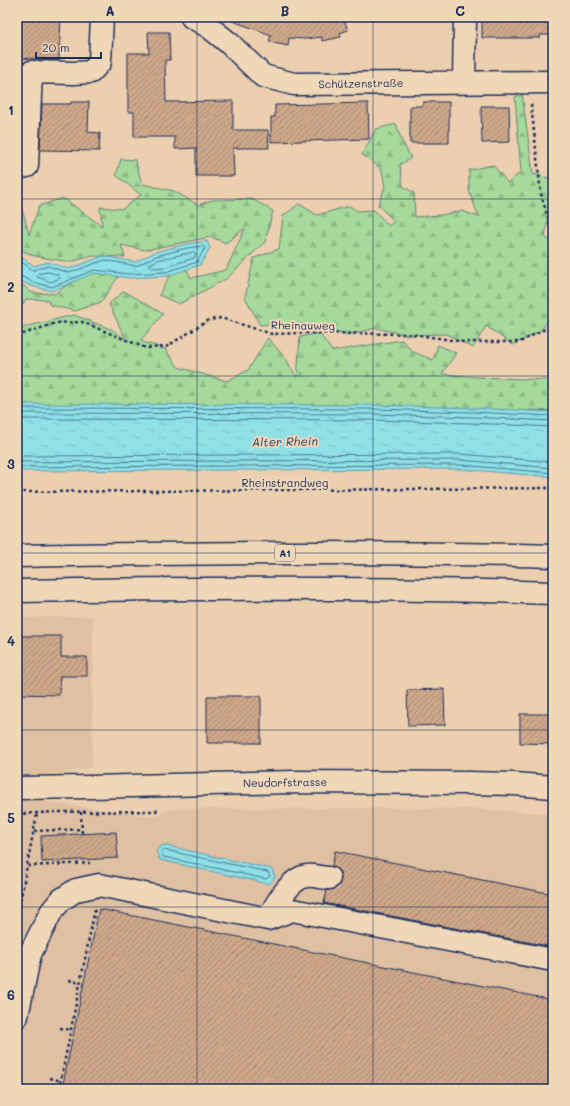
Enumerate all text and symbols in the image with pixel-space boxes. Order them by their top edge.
text: A [105,2,115,19]
text: B [281,2,290,19]
text: C [455,2,465,19]
scale bar [36,34,101,60]
text: 20 m [42,39,70,55]
street label: Schützenstraße [318,75,404,91]
text: 1 [8,101,14,118]
text: 2 [7,278,15,295]
street label: Rheinauweg [271,317,335,333]
water label: Alter Rhein [252,432,319,450]
text: 3 [7,455,15,472]
street label: Rheinstrandweg [242,475,328,490]
road number: A1 [275,545,295,561]
text: 4 [7,632,15,649]
street label: Neudorfstrasse [243,774,327,790]
text: 5 [7,809,15,826]
text: 6 [7,986,15,1003]

